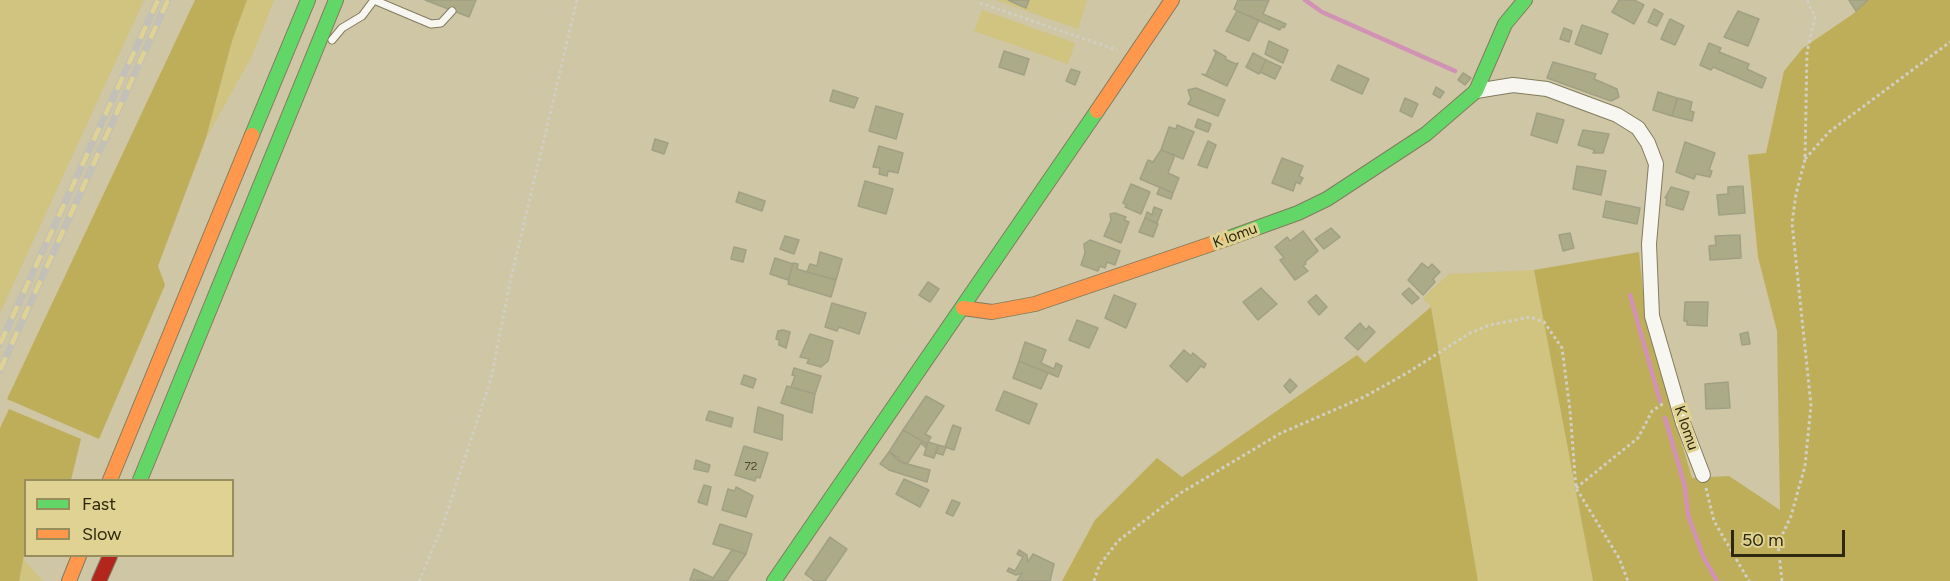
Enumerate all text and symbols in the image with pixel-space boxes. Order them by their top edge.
street label: K lomu [1210,220,1260,252]
street label: K lomu [1670,403,1702,453]
house number: 72 [744,459,758,473]
legend [24,479,234,557]
text: Fast [82,493,116,515]
scale bar [1734,518,1848,556]
text: Slow [82,523,121,545]
text: 50 m [1742,529,1784,551]

